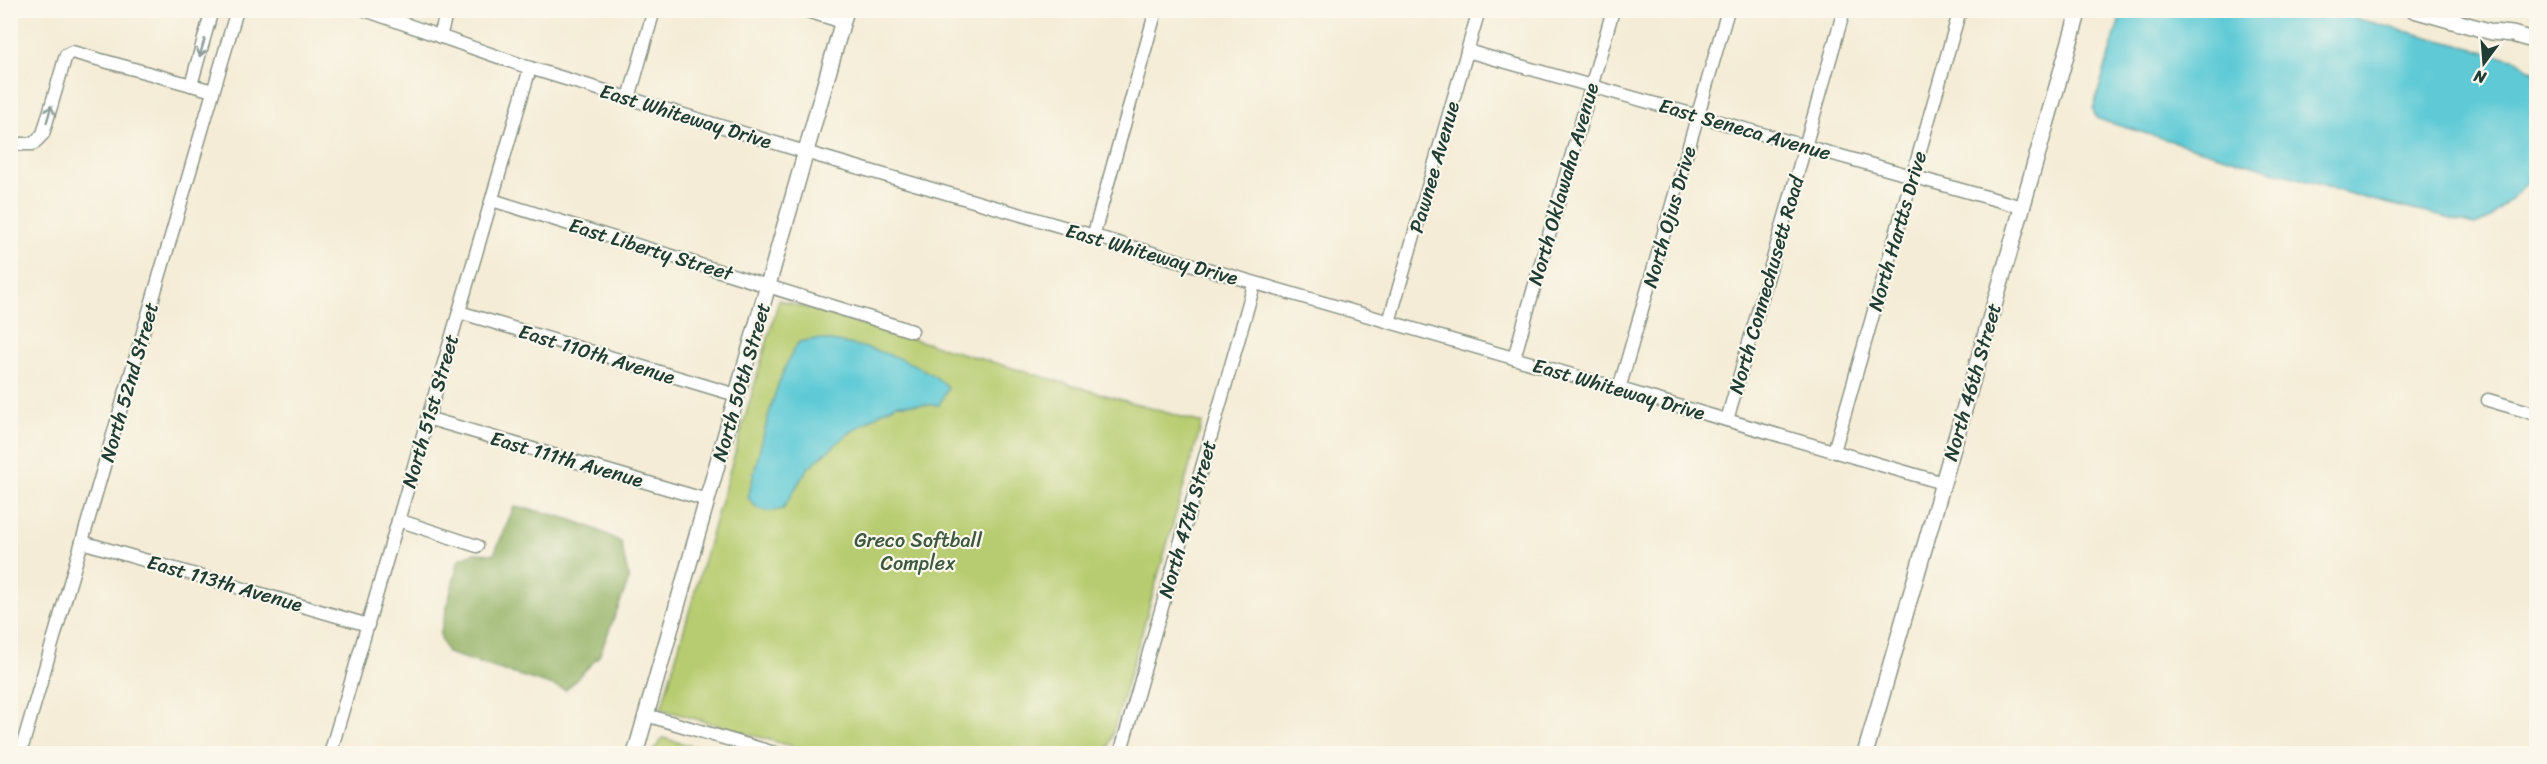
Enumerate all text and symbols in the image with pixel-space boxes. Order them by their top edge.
north arrow [2454,33,2514,93]
one-way arrow [196,38,207,57]
text: N [2470,61,2490,93]
street label: East Whiteway Drive [596,74,776,159]
street label: North Oklawaha Avenue [1518,78,1609,290]
street label: East Seneca Avenue [1655,88,1835,171]
street label: Pawnee Avenue [1399,97,1470,237]
one-way arrow [44,105,55,124]
street label: North Ojus Drive [1633,142,1707,292]
street label: North Hartts Drive [1858,147,1937,315]
street label: North Connechusett Road [1719,171,1815,398]
street label: East Liberty Street [565,208,738,291]
street label: East Whiteway Drive [1061,213,1243,296]
street label: North 52nd Street [90,298,169,466]
street label: North 50th Street [702,298,781,466]
street label: North 46th Street [1933,299,2012,465]
street label: East 110th Avenue [514,314,680,395]
street label: North 51st Street [392,330,469,492]
street label: East Whiteway Drive [1528,348,1710,431]
street label: East 111th Avenue [486,421,648,498]
street label: North 47th Street [1148,436,1227,602]
park label: Greco Softball Complex [854,523,983,581]
street label: East 113th Avenue [143,545,307,622]

